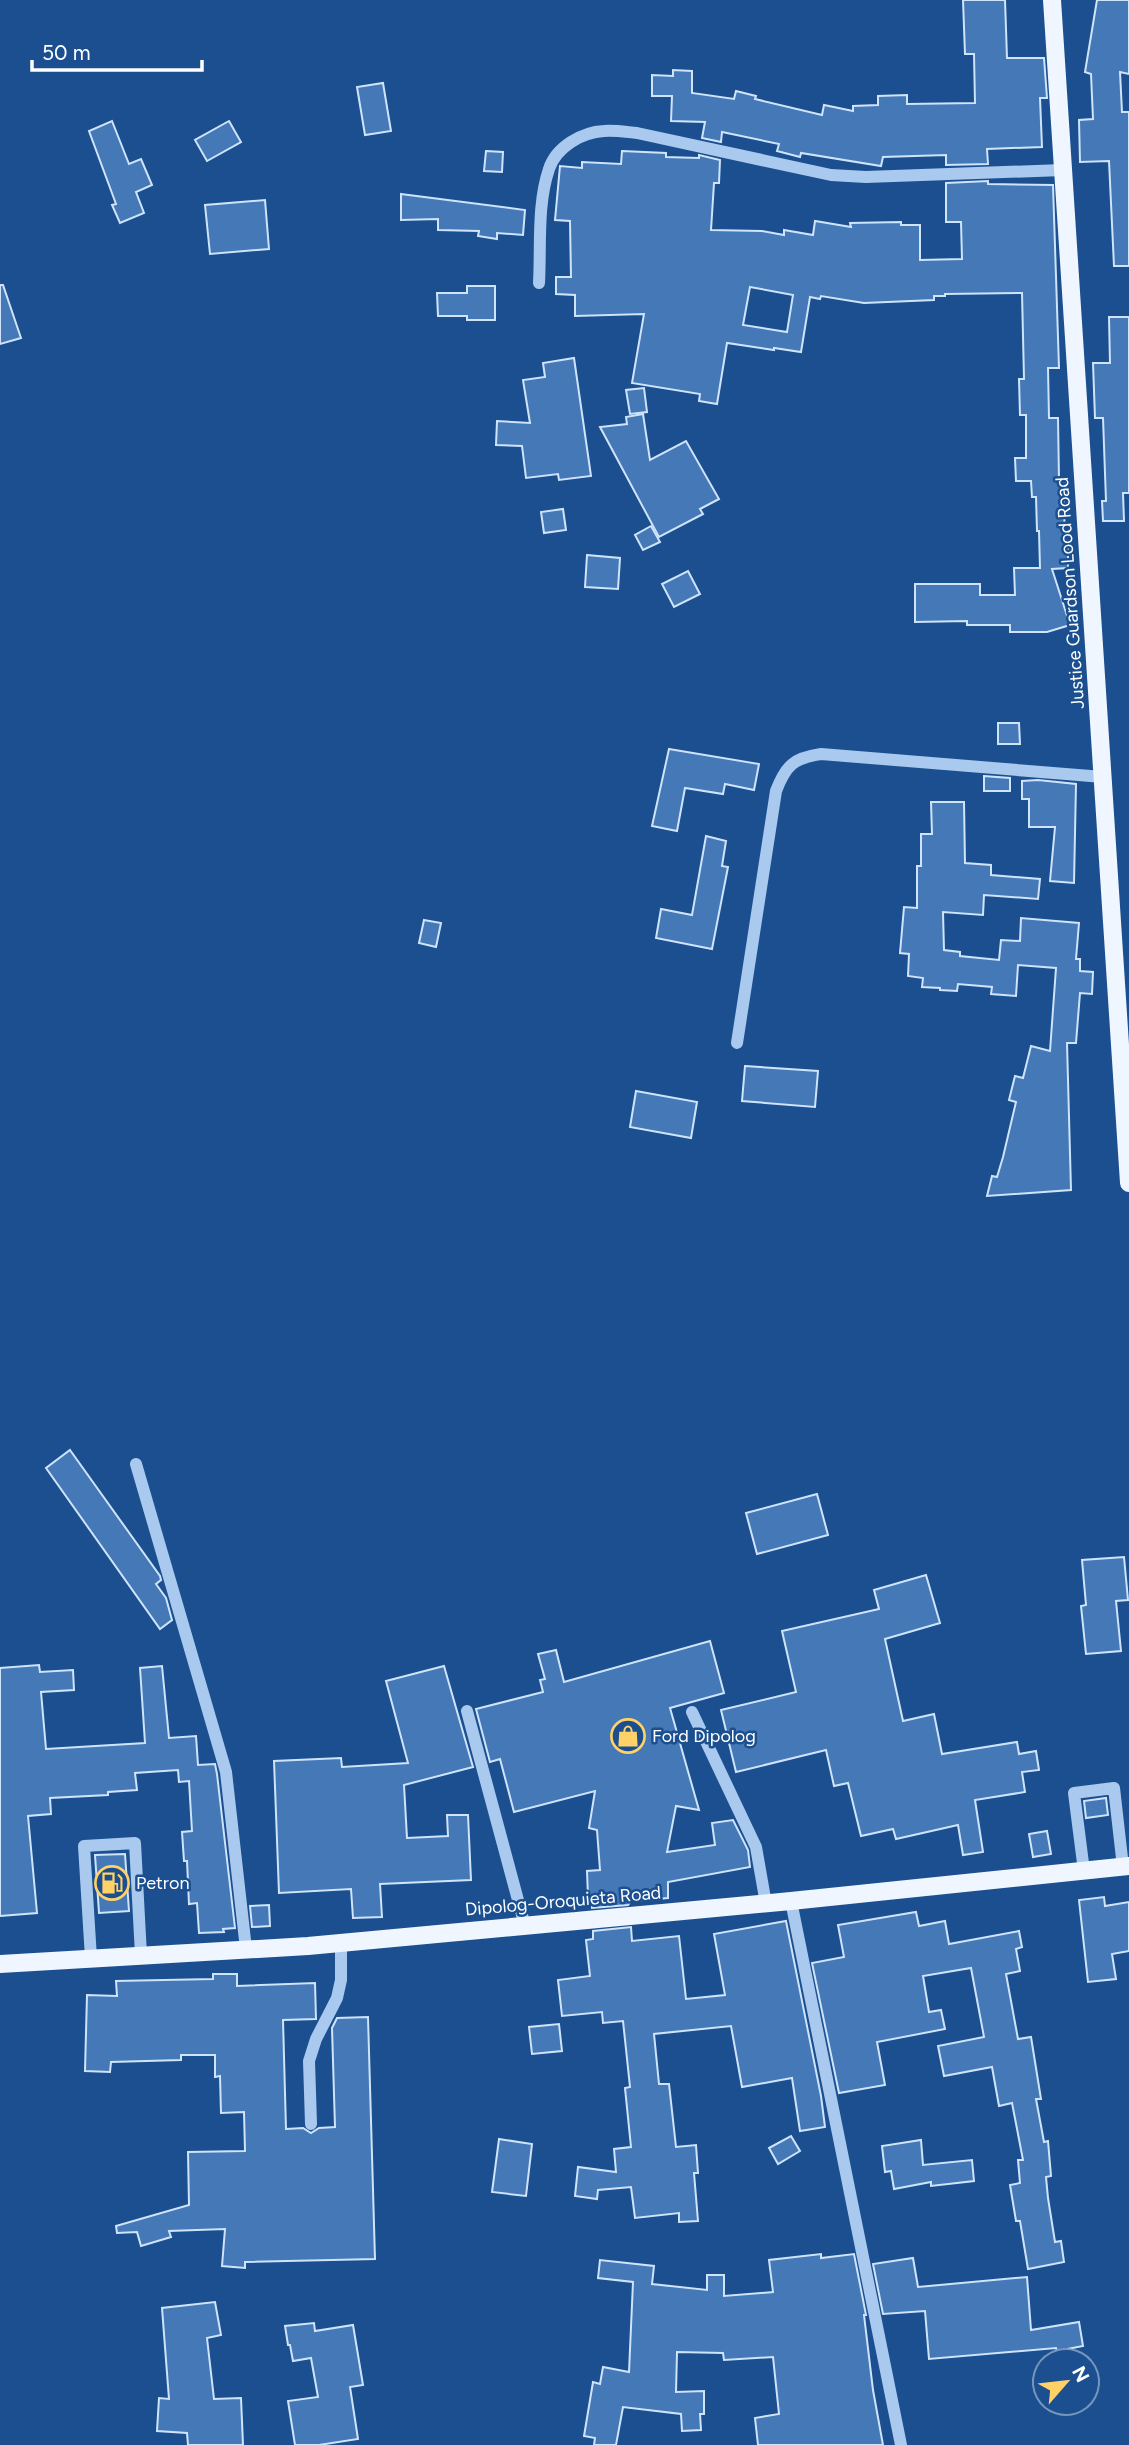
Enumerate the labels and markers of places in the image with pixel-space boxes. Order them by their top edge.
shop icon: Ford Dipolog [609,1717,647,1755]
place label: Ford Dipolog [652,1725,756,1747]
fuel station icon: Petron [93,1864,131,1902]
place label: Petron [136,1872,189,1894]

